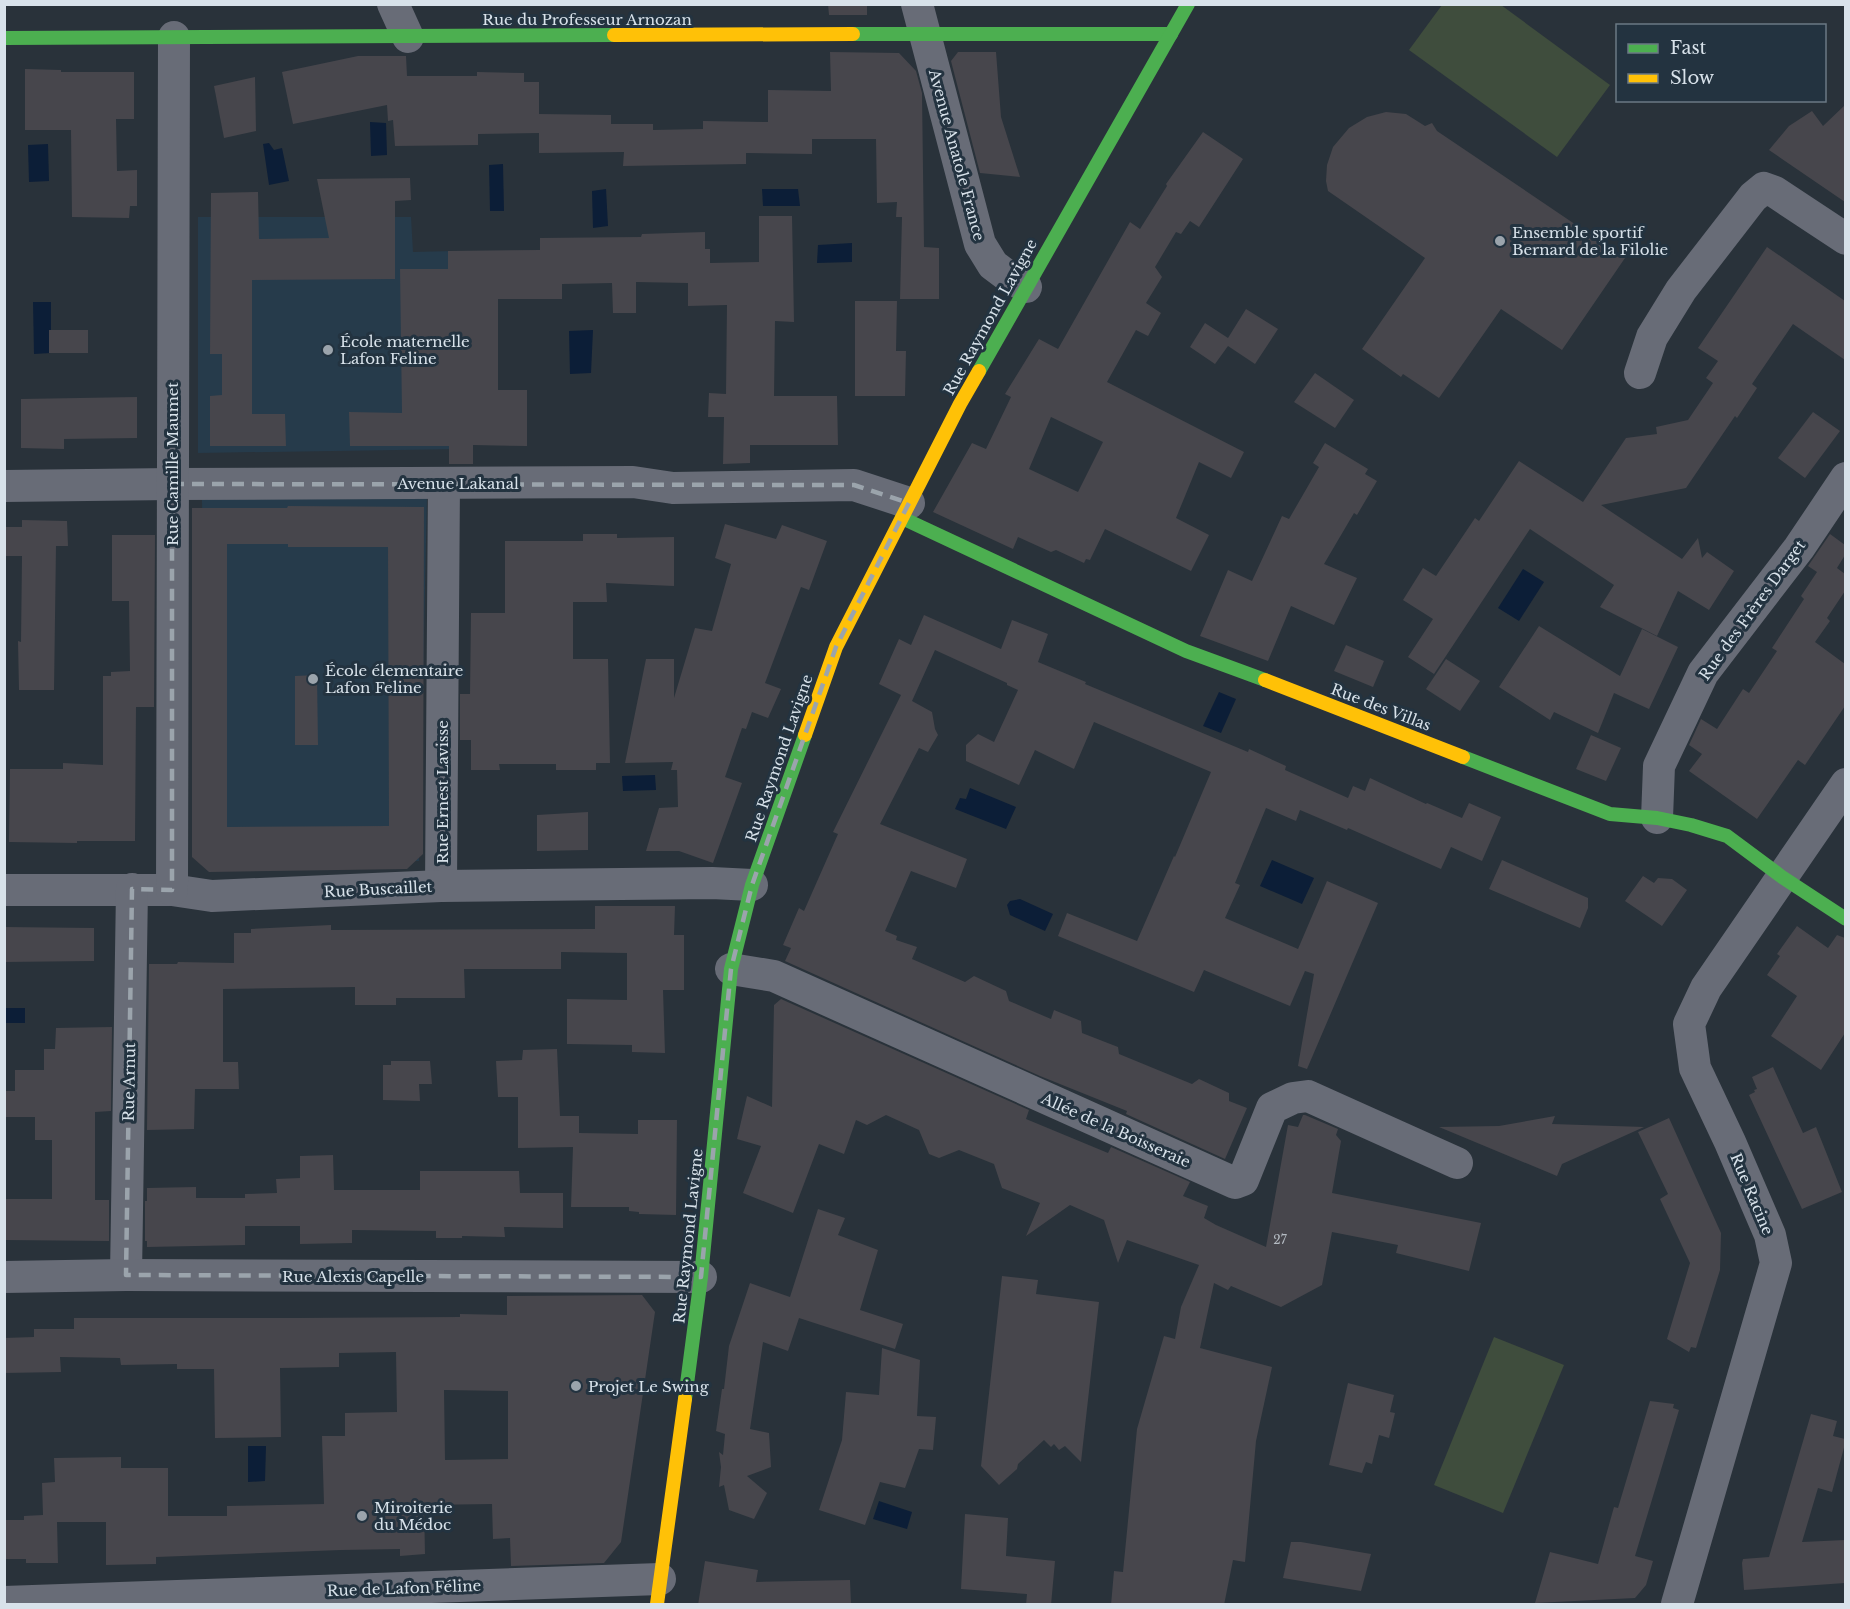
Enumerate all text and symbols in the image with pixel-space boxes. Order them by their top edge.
street label: Rue du Professeur Arnozan [482,10,692,29]
legend [1616,24,1826,102]
text: Fast [1670,37,1707,59]
street label: Avenue Anatole France [925,66,989,243]
text: Slow [1670,67,1715,89]
place label: Ensemble sportif Bernard de la Filolie [1512,223,1668,259]
marker: Ensemble sportif Bernard de la Filolie [1493,234,1507,248]
street label: Rue Raymond Lavigne [939,235,1041,399]
place label: École maternelle Lafon Feline [340,332,470,368]
marker: École maternelle Lafon Feline [321,343,335,357]
street label: Rue Camille Maumet [163,382,182,546]
street label: Avenue Lakanal [396,474,519,493]
street label: Rue des Frères Darget [1695,536,1809,684]
place label: École élementaire Lafon Feline [325,661,463,697]
marker: École élementaire Lafon Feline [306,672,320,686]
street label: Rue Raymond Lavigne [741,672,817,844]
street label: Rue des Villas [1328,679,1434,735]
street label: Rue Ernest Lavisse [433,720,452,864]
street label: Rue Buscaillet [323,877,433,901]
street label: Rue Arnut [119,1042,139,1122]
street label: Allée de la Boisseraie [1038,1088,1193,1171]
street label: Rue Raymond Lavigne [669,1148,707,1324]
street label: Rue Racine [1726,1150,1778,1238]
house number: 27 [1273,1232,1288,1247]
street label: Rue Alexis Capelle [282,1267,424,1286]
place label: Projet Le Swing [588,1377,710,1396]
marker: Projet Le Swing [569,1379,583,1393]
place label: Miroiterie du Médoc [374,1498,453,1534]
marker: Miroiterie du Médoc [355,1509,369,1523]
street label: Rue de Lafon Féline [327,1576,481,1600]

